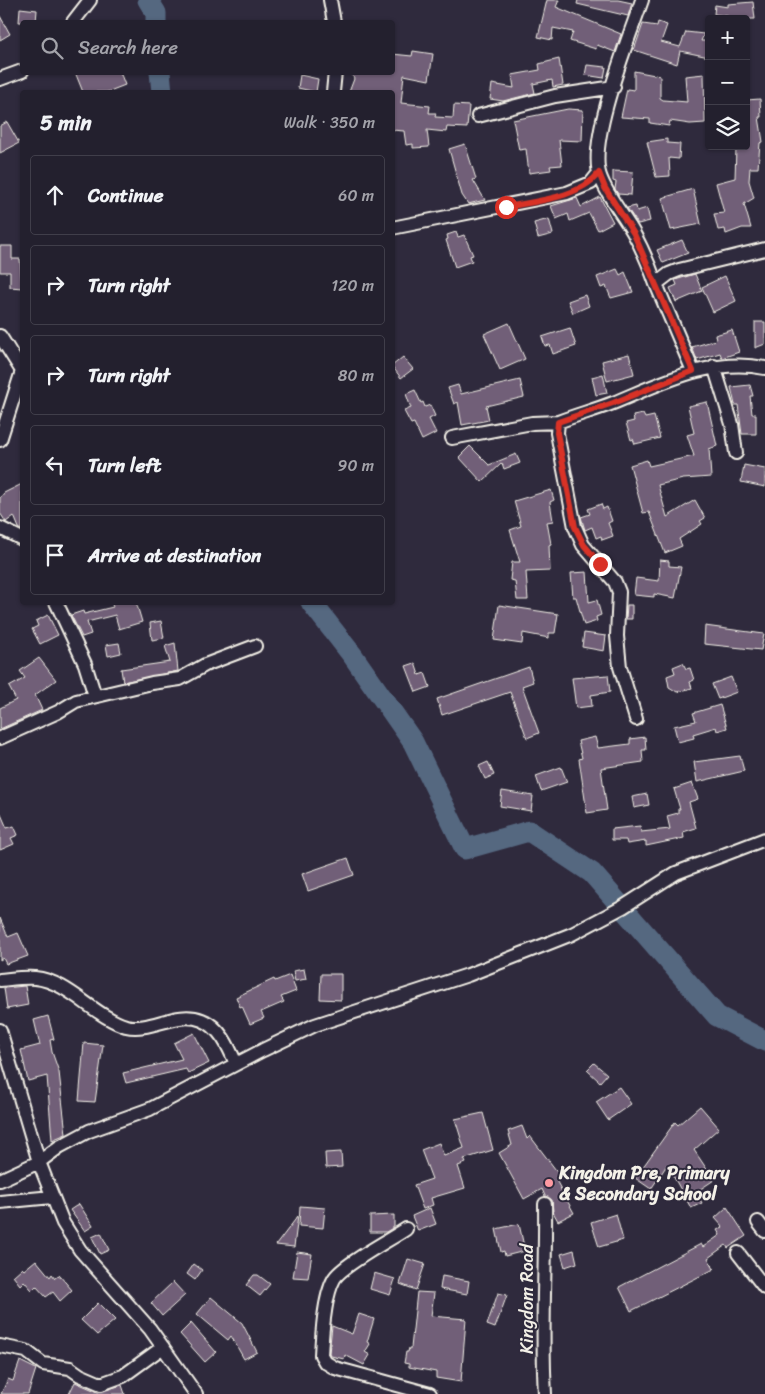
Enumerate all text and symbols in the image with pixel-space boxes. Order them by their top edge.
map controls [705,15,750,150]
button: + [705,15,750,60]
search box [20,20,395,75]
text: Search here [78,31,178,64]
icon: search [38,34,66,62]
button: − [705,60,750,105]
text: 5 min [40,104,92,142]
button: layers [705,105,750,150]
text: Walk · 350 m [284,108,375,137]
text: Continue [88,179,164,212]
icon: ahead [41,181,69,209]
text: 60 m [338,181,374,210]
route start [495,196,518,219]
text: Turn right [88,269,170,302]
icon: right [41,271,69,299]
text: 120 m [331,271,374,300]
text: Turn right [88,359,170,392]
icon: right [41,361,69,389]
text: 80 m [338,361,374,390]
text: Turn left [88,449,161,482]
icon: left [41,451,69,479]
text: 90 m [338,451,374,480]
text: Arrive at destination [88,539,261,572]
icon: arrive [41,541,69,569]
route end [589,553,612,576]
place label: Kingdom Pre, Primary & Secondary School [558,1157,730,1210]
marker: Kingdom Pre, Primary & Secondary School [543,1177,555,1189]
street label: Kingdom Road [511,1242,543,1354]

